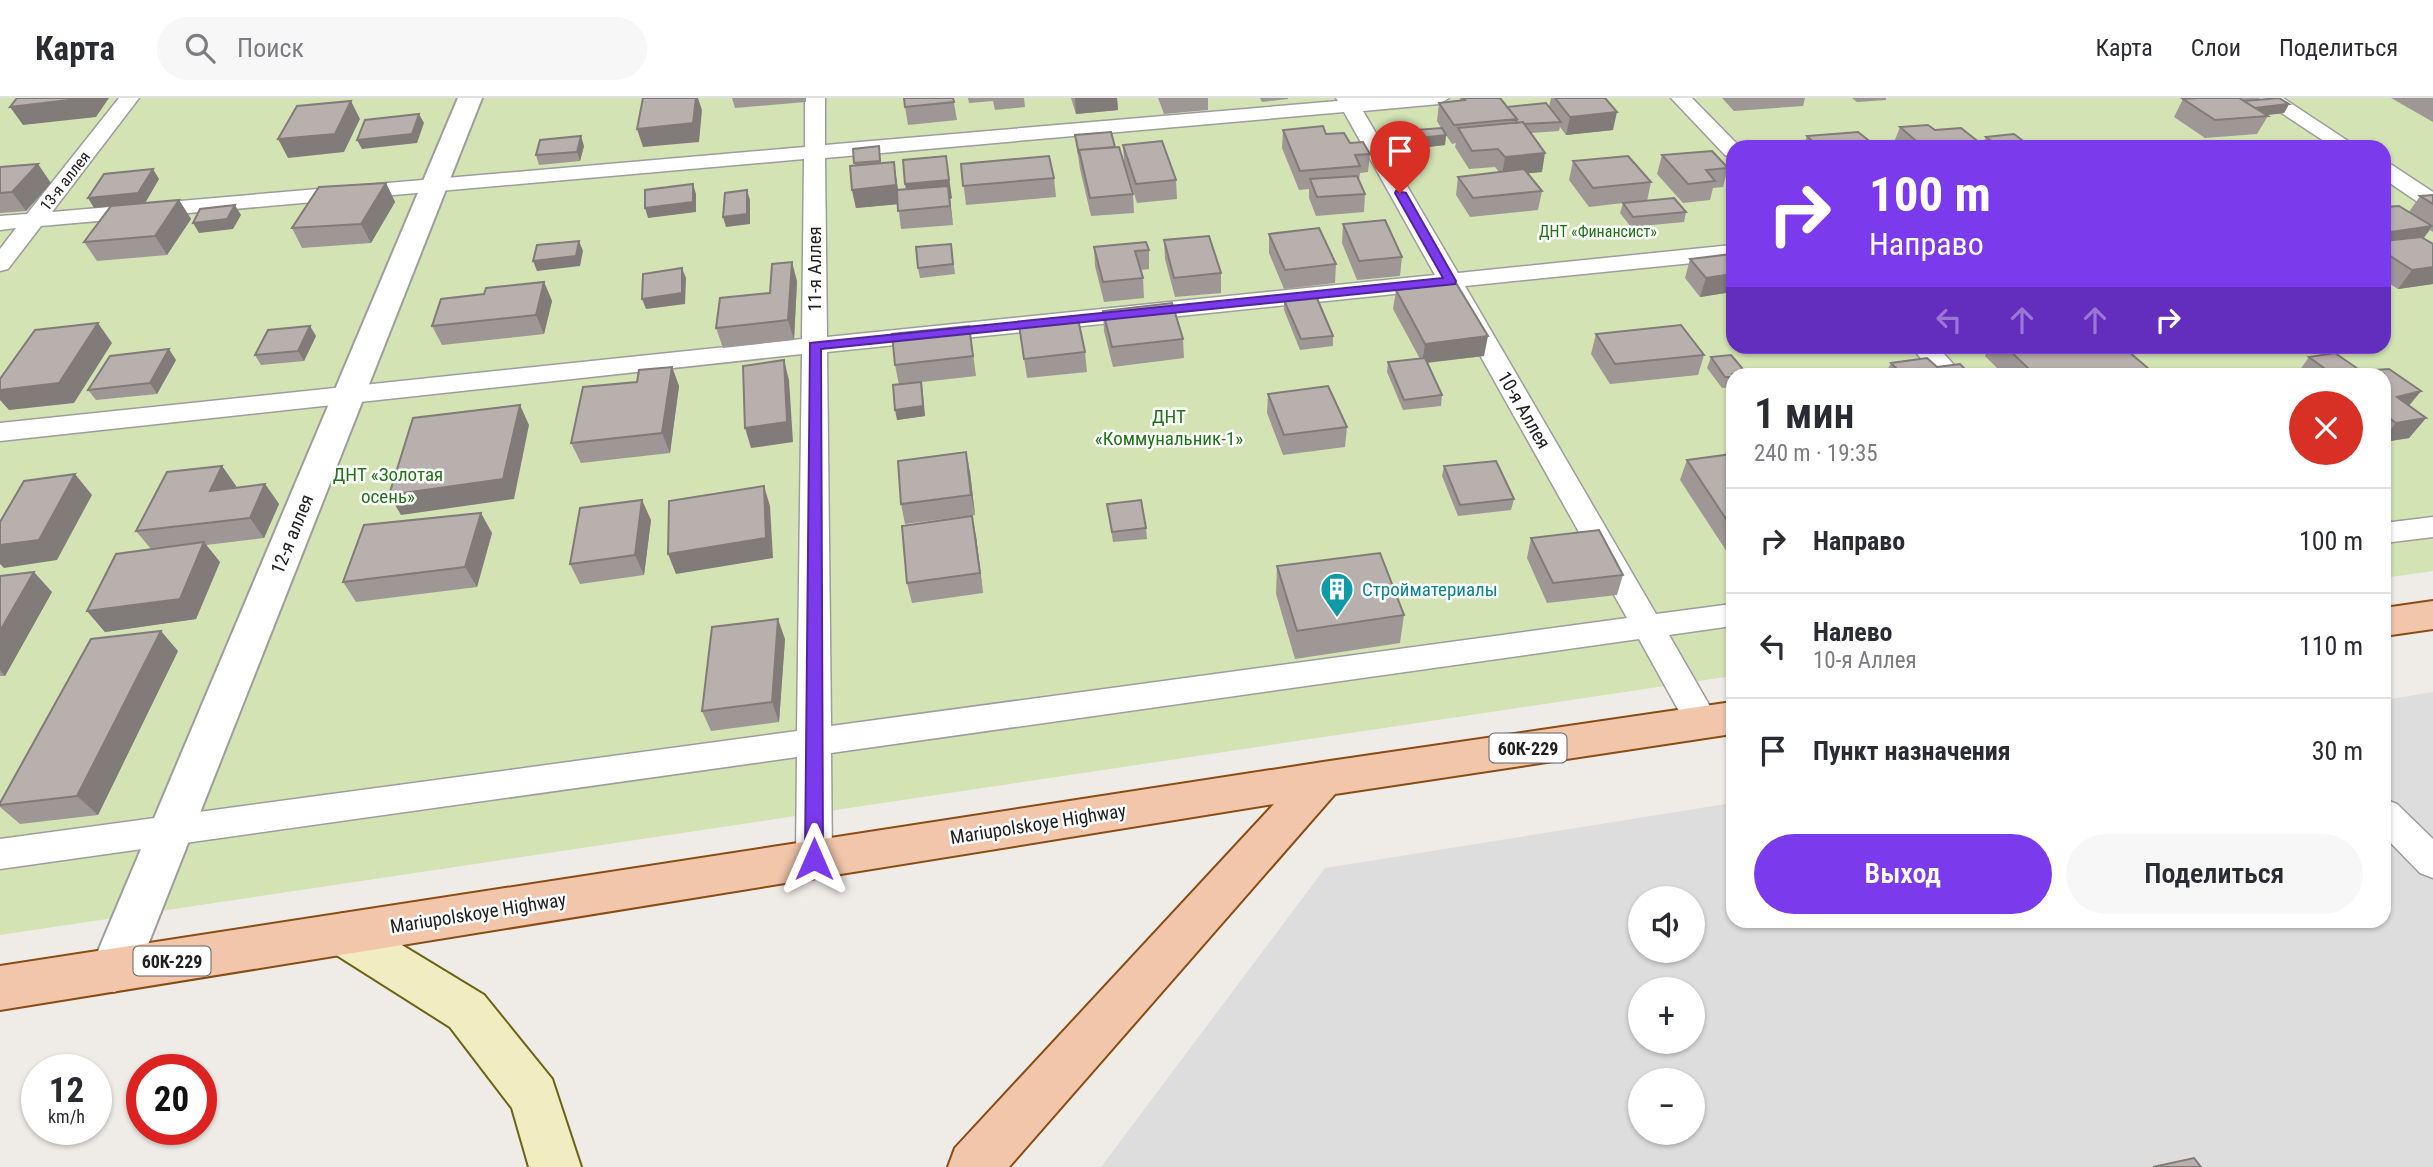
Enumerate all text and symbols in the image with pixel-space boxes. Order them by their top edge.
search box [157,17,647,80]
text: Карта [35,29,115,68]
icon: search [181,29,219,67]
text: Поиск [237,33,304,63]
text: Карта [2095,34,2153,62]
text: Слои [2191,34,2241,62]
text: Поделиться [2279,34,2398,62]
pin [1370,121,1430,193]
icon: arrive [1381,132,1419,170]
street label: 13-я аллея [36,147,94,215]
text: 100 m [1869,166,1991,223]
icon: right [1754,168,1845,259]
park label: ДНТ «Финансист» [1539,222,1657,241]
text: Направо [1869,225,1984,263]
street label: 11-я Аллея [803,226,826,312]
icon: left [1930,301,1968,339]
icon: ahead [2003,301,2041,339]
icon: ahead [2076,301,2114,339]
icon: right [2149,301,2187,339]
street label: 10-я Аллея [1493,367,1555,453]
text: 1 мин [1754,389,1855,438]
button: close [2289,391,2363,465]
park label: ДНТ «Коммунальник-1» [1095,405,1243,450]
text: 240 m · 19:35 [1754,440,1878,467]
park label: ДНТ «Золотая осень» [333,463,443,508]
street label: 12-я аллея [266,491,318,577]
icon: right [1754,522,1792,560]
text: Направо [1813,526,1905,556]
text: 100 m [2299,526,2363,556]
building icon: Стройматериалы [1318,570,1356,619]
place label: Стройматериалы [1362,578,1498,601]
text: Налево [1813,617,1893,647]
icon: left [1754,627,1792,665]
text: 110 m [2299,631,2363,661]
text: 10-я Аллея [1813,647,1917,674]
icon: arrive [1754,732,1792,770]
road number: 60К-229 [1490,734,1566,762]
text: Пункт назначения [1813,736,2011,766]
text: 30 m [2312,736,2363,766]
street label: Mariupolskoye Highway [948,799,1128,849]
position arrow [777,822,851,896]
button: Выход [1754,834,2052,914]
button: Поделиться [2066,834,2363,914]
map controls [1628,886,1705,1145]
button: sound [1628,886,1705,963]
street label: Mariupolskoye Highway [388,888,568,938]
road number: 60К-229 [134,946,210,976]
button: + [1628,977,1705,1054]
speed limit sign: 20 [126,1054,217,1145]
button: − [1628,1068,1705,1145]
text: 12 [49,1070,84,1111]
text: km/h [48,1106,85,1127]

